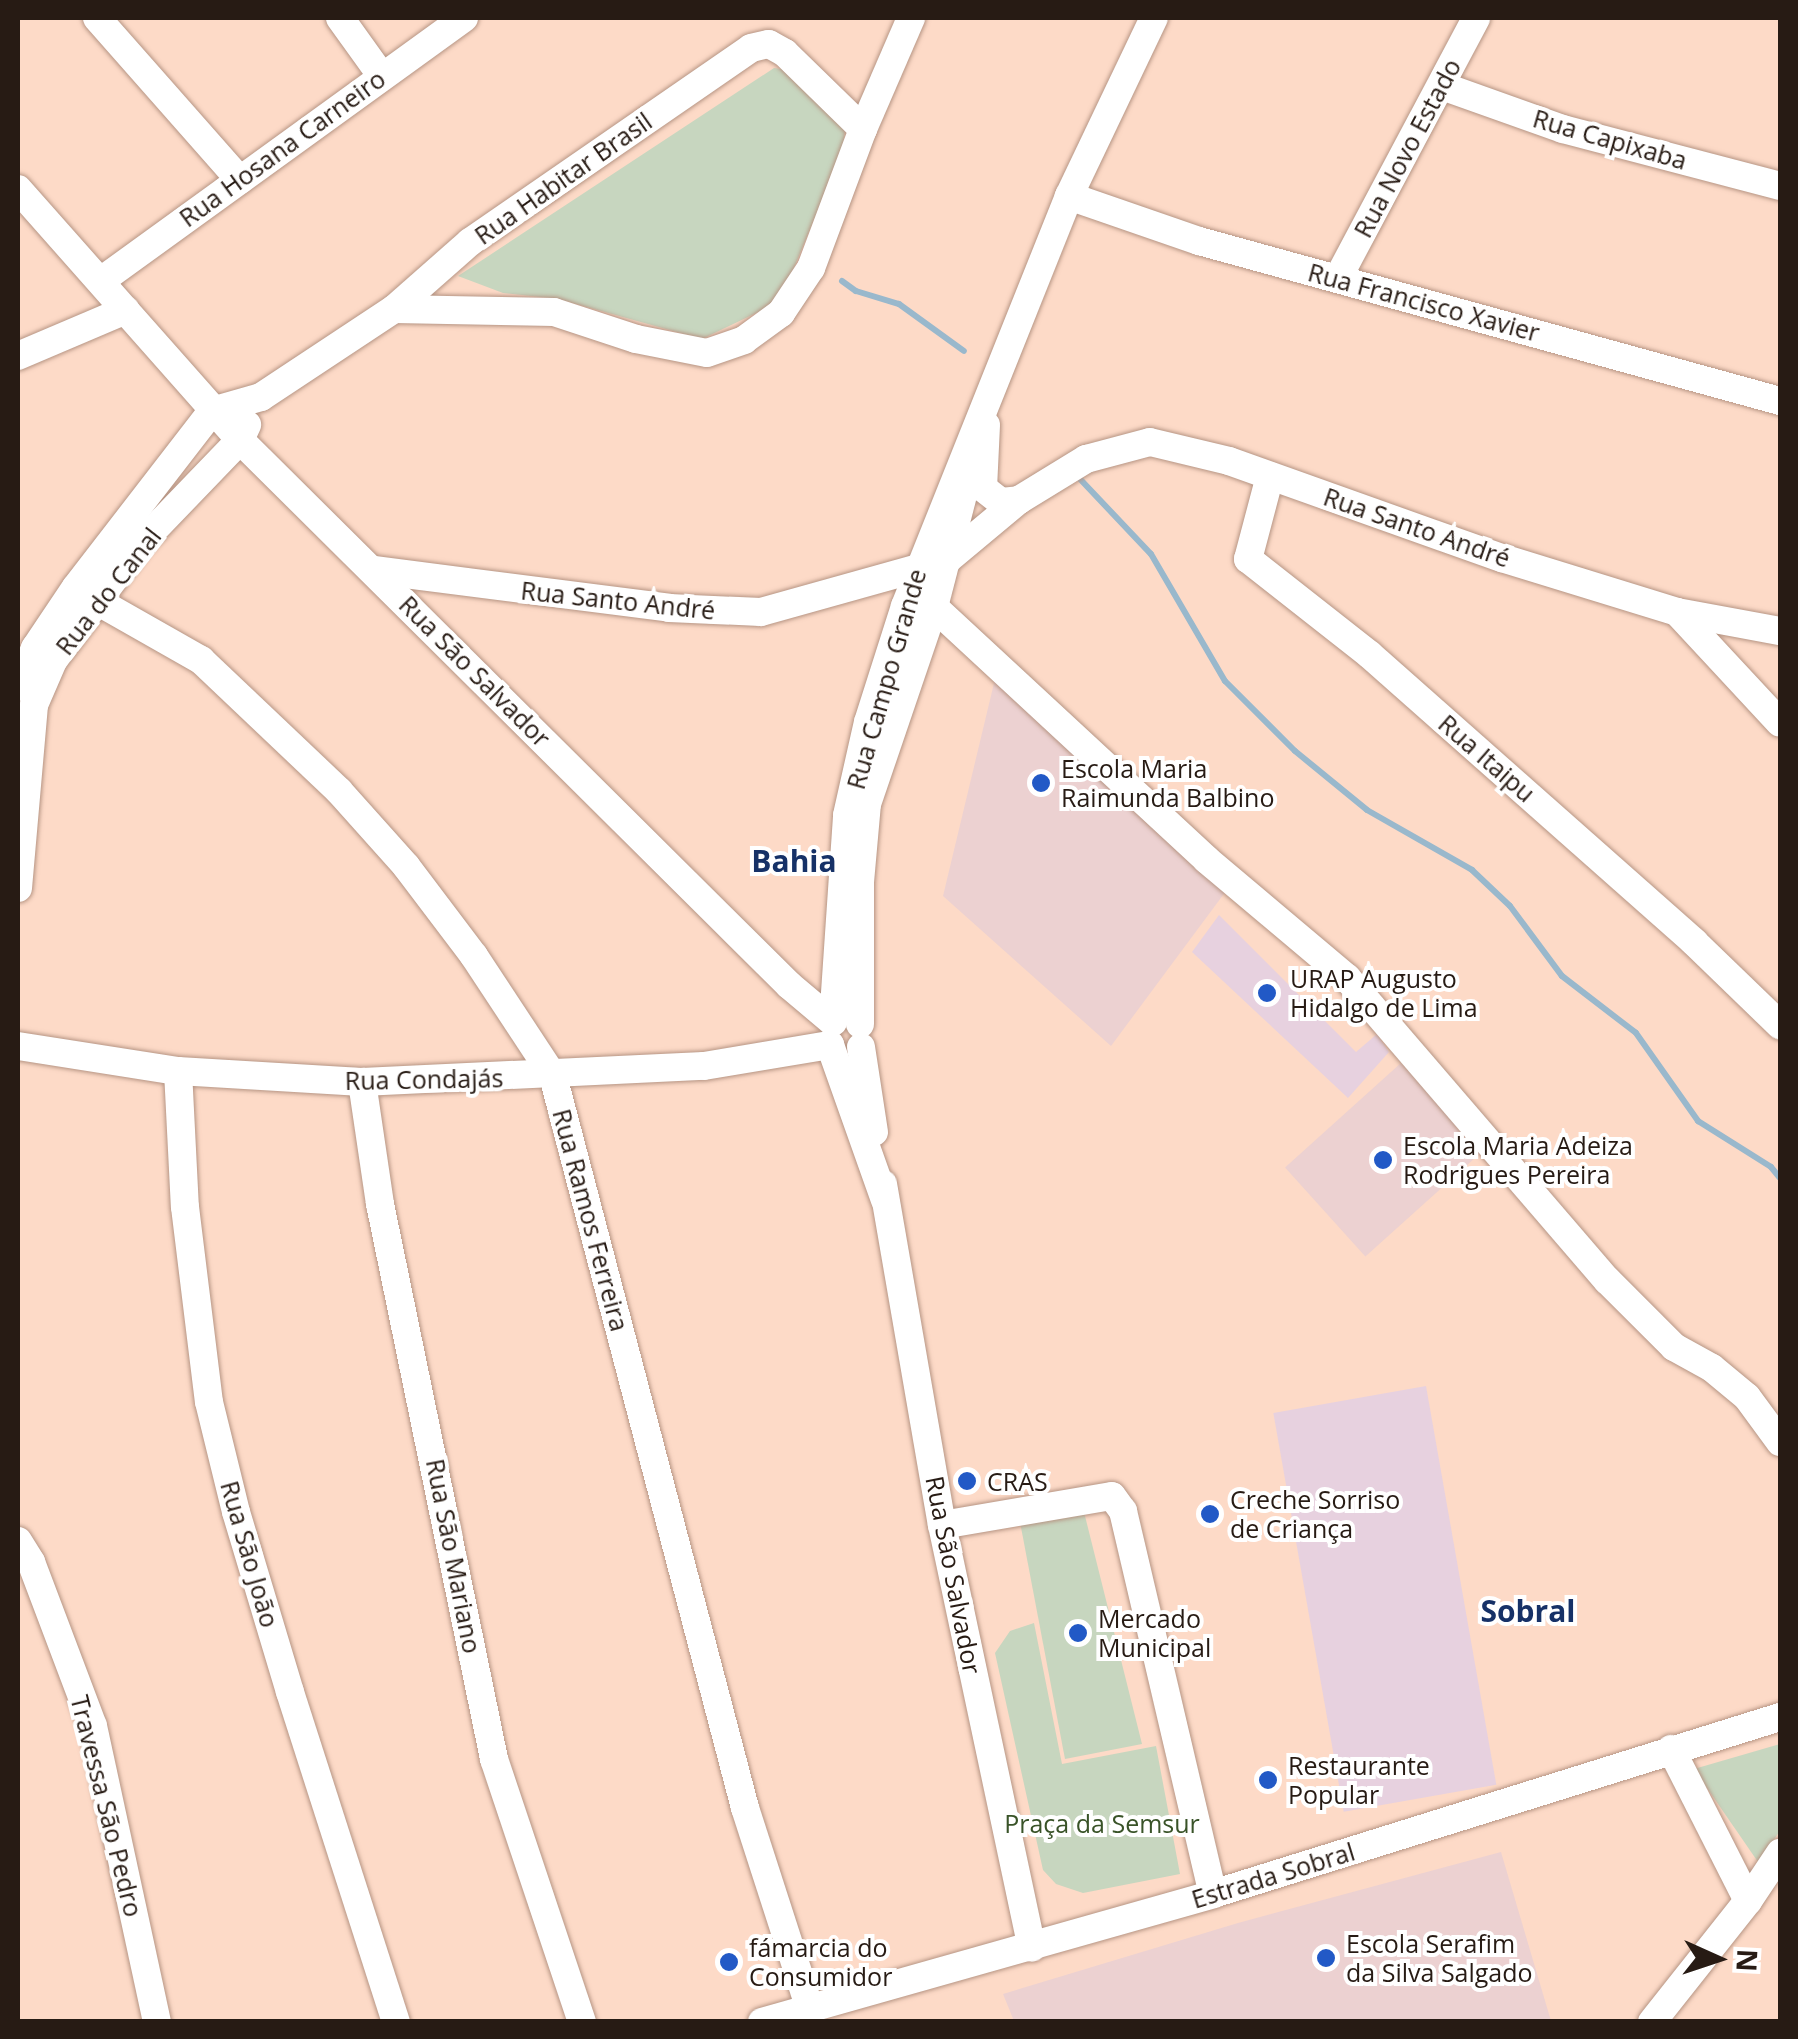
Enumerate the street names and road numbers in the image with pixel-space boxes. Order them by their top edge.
street label: Rua Novo Estado [1347,54,1467,242]
street label: Rua Hosana Carneiro [173,63,391,233]
street label: Rua Capixaba [1530,103,1690,175]
street label: Rua Habitar Brasil [469,106,657,250]
street label: Rua Francisco Xavier [1305,257,1543,347]
street label: Rua Santo André [1320,481,1514,573]
street label: Rua do Canal [49,521,167,661]
street label: Rua Campo Grande [840,565,932,793]
street label: Rua Santo André [519,575,717,625]
street label: Rua São Salvador [393,589,557,753]
street label: Rua Itaipu [1433,708,1541,808]
street label: Rua Condajás [344,1063,504,1095]
street label: Rua Ramos Ferreira [547,1106,635,1334]
street label: Rua São Mariano [420,1456,488,1656]
street label: Rua São Salvador [920,1473,988,1677]
street label: Rua São João [215,1477,285,1631]
street label: Travessa São Pedro [65,1692,149,1920]
street label: Estrada Sobral [1188,1836,1358,1914]

